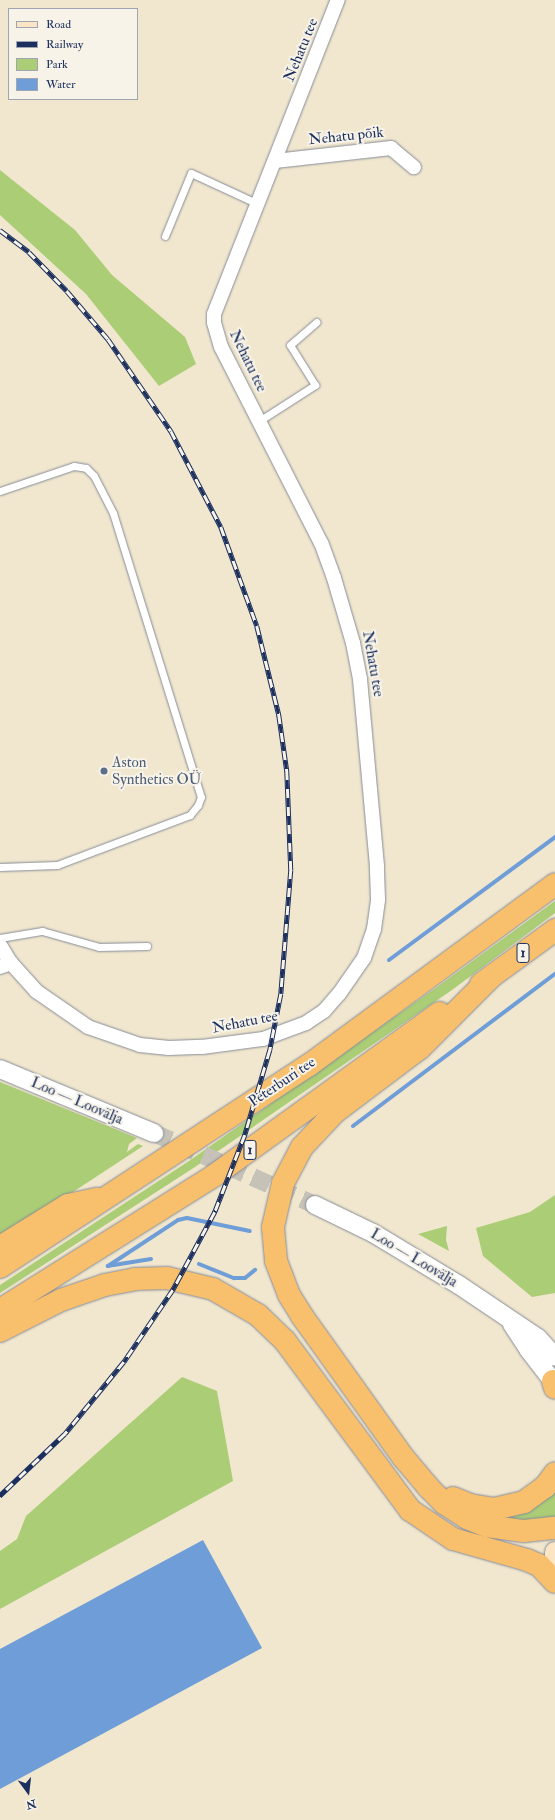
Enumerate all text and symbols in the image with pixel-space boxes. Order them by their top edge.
legend [8,8,138,100]
street label: Nehatu tee [280,16,322,84]
text: Road [46,17,71,32]
text: Railway [46,37,83,52]
text: Park [46,57,68,72]
text: Water [46,77,75,92]
street label: Nehatu põik [308,123,384,149]
street label: Nehatu tee [225,327,271,395]
street label: Nehatu tee [358,630,388,698]
place label: Aston Synthetics OÜ [112,753,201,788]
marker: Aston Synthetics OÜ [99,766,109,776]
road number: 1 [516,941,530,965]
street label: Nehatu tee [211,1007,279,1037]
street label: Peterburi tee [245,1053,319,1111]
street label: Loo — Loovälja [28,1074,126,1128]
road number: 1 [243,1138,257,1162]
street label: Loo — Loovälja [367,1225,461,1291]
north arrow [8,1772,48,1812]
text: N [25,1797,38,1812]

